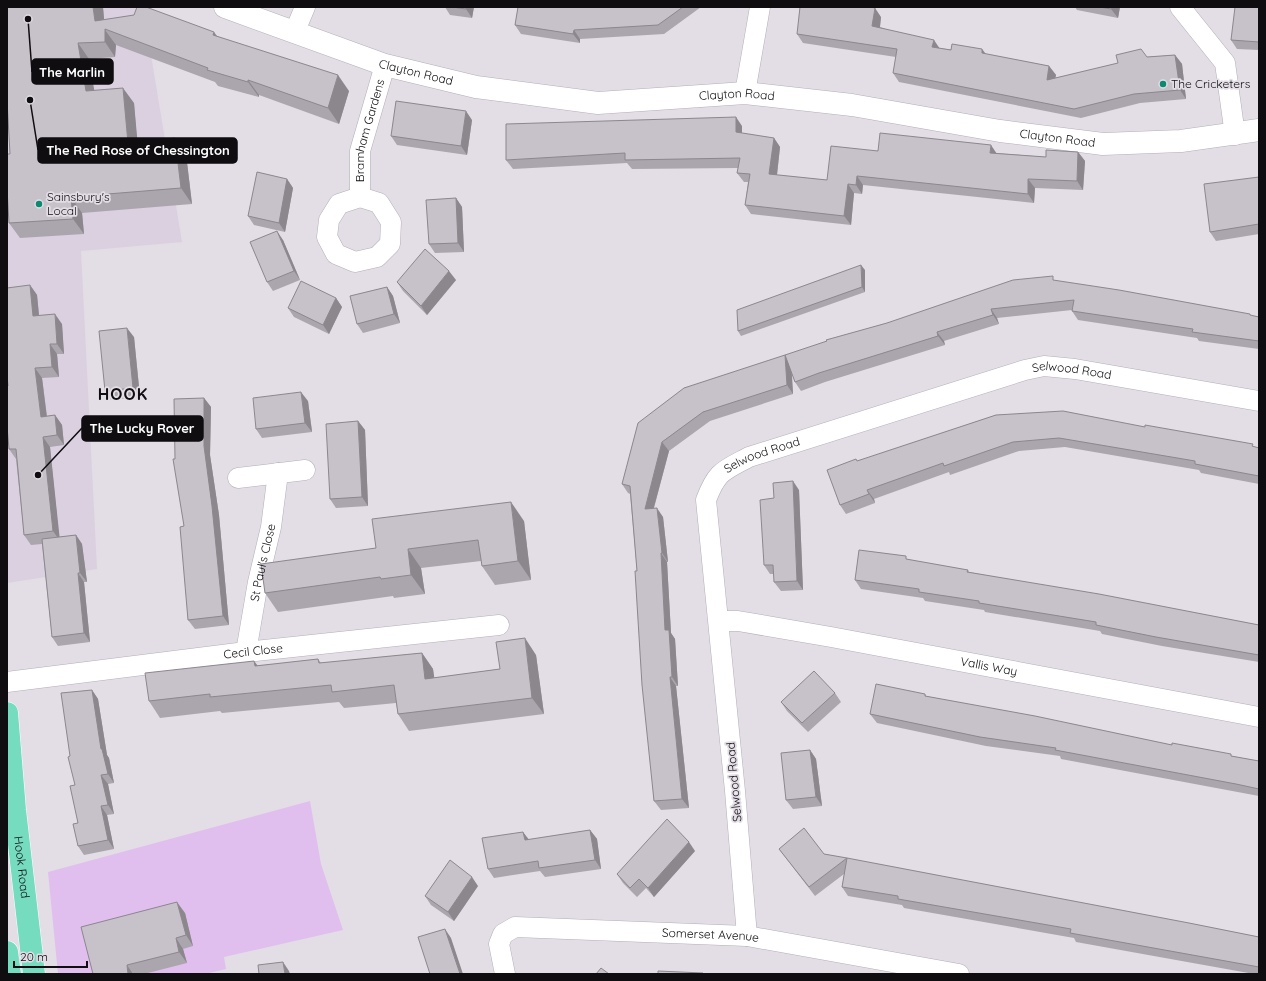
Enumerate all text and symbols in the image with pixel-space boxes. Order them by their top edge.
street label: Clayton Road [377,55,455,88]
callout: The Marlin [32,59,113,84]
text: The Marlin [39,64,105,80]
place label: The Cricketers [1171,76,1251,91]
street label: Bramham Gardens [352,77,388,182]
marker: The Cricketers [1158,79,1168,89]
street label: Clayton Road [698,85,776,103]
street label: Clayton Road [1019,126,1096,150]
callout: The Red Rose of Chessington [38,138,237,163]
text: The Red Rose of Chessington [46,142,230,158]
place label: Sainsbury's Local [47,189,110,218]
marker: Sainsbury's Local [34,199,44,209]
street label: Selwood Road [1031,358,1113,382]
district label: HOOK [98,384,148,404]
callout: The Lucky Rover [82,416,203,441]
text: The Lucky Rover [90,420,195,436]
street label: Selwood Road [721,433,802,476]
street label: St Paul's Close [247,522,279,603]
street label: Cecil Close [222,640,284,662]
street label: Vallis Way [959,653,1019,679]
street label: Selwood Road [723,742,744,823]
street label: Hook Road [11,835,33,899]
street label: Somerset Avenue [662,925,761,945]
scale bar [14,943,87,969]
text: 20 m [20,949,48,964]

